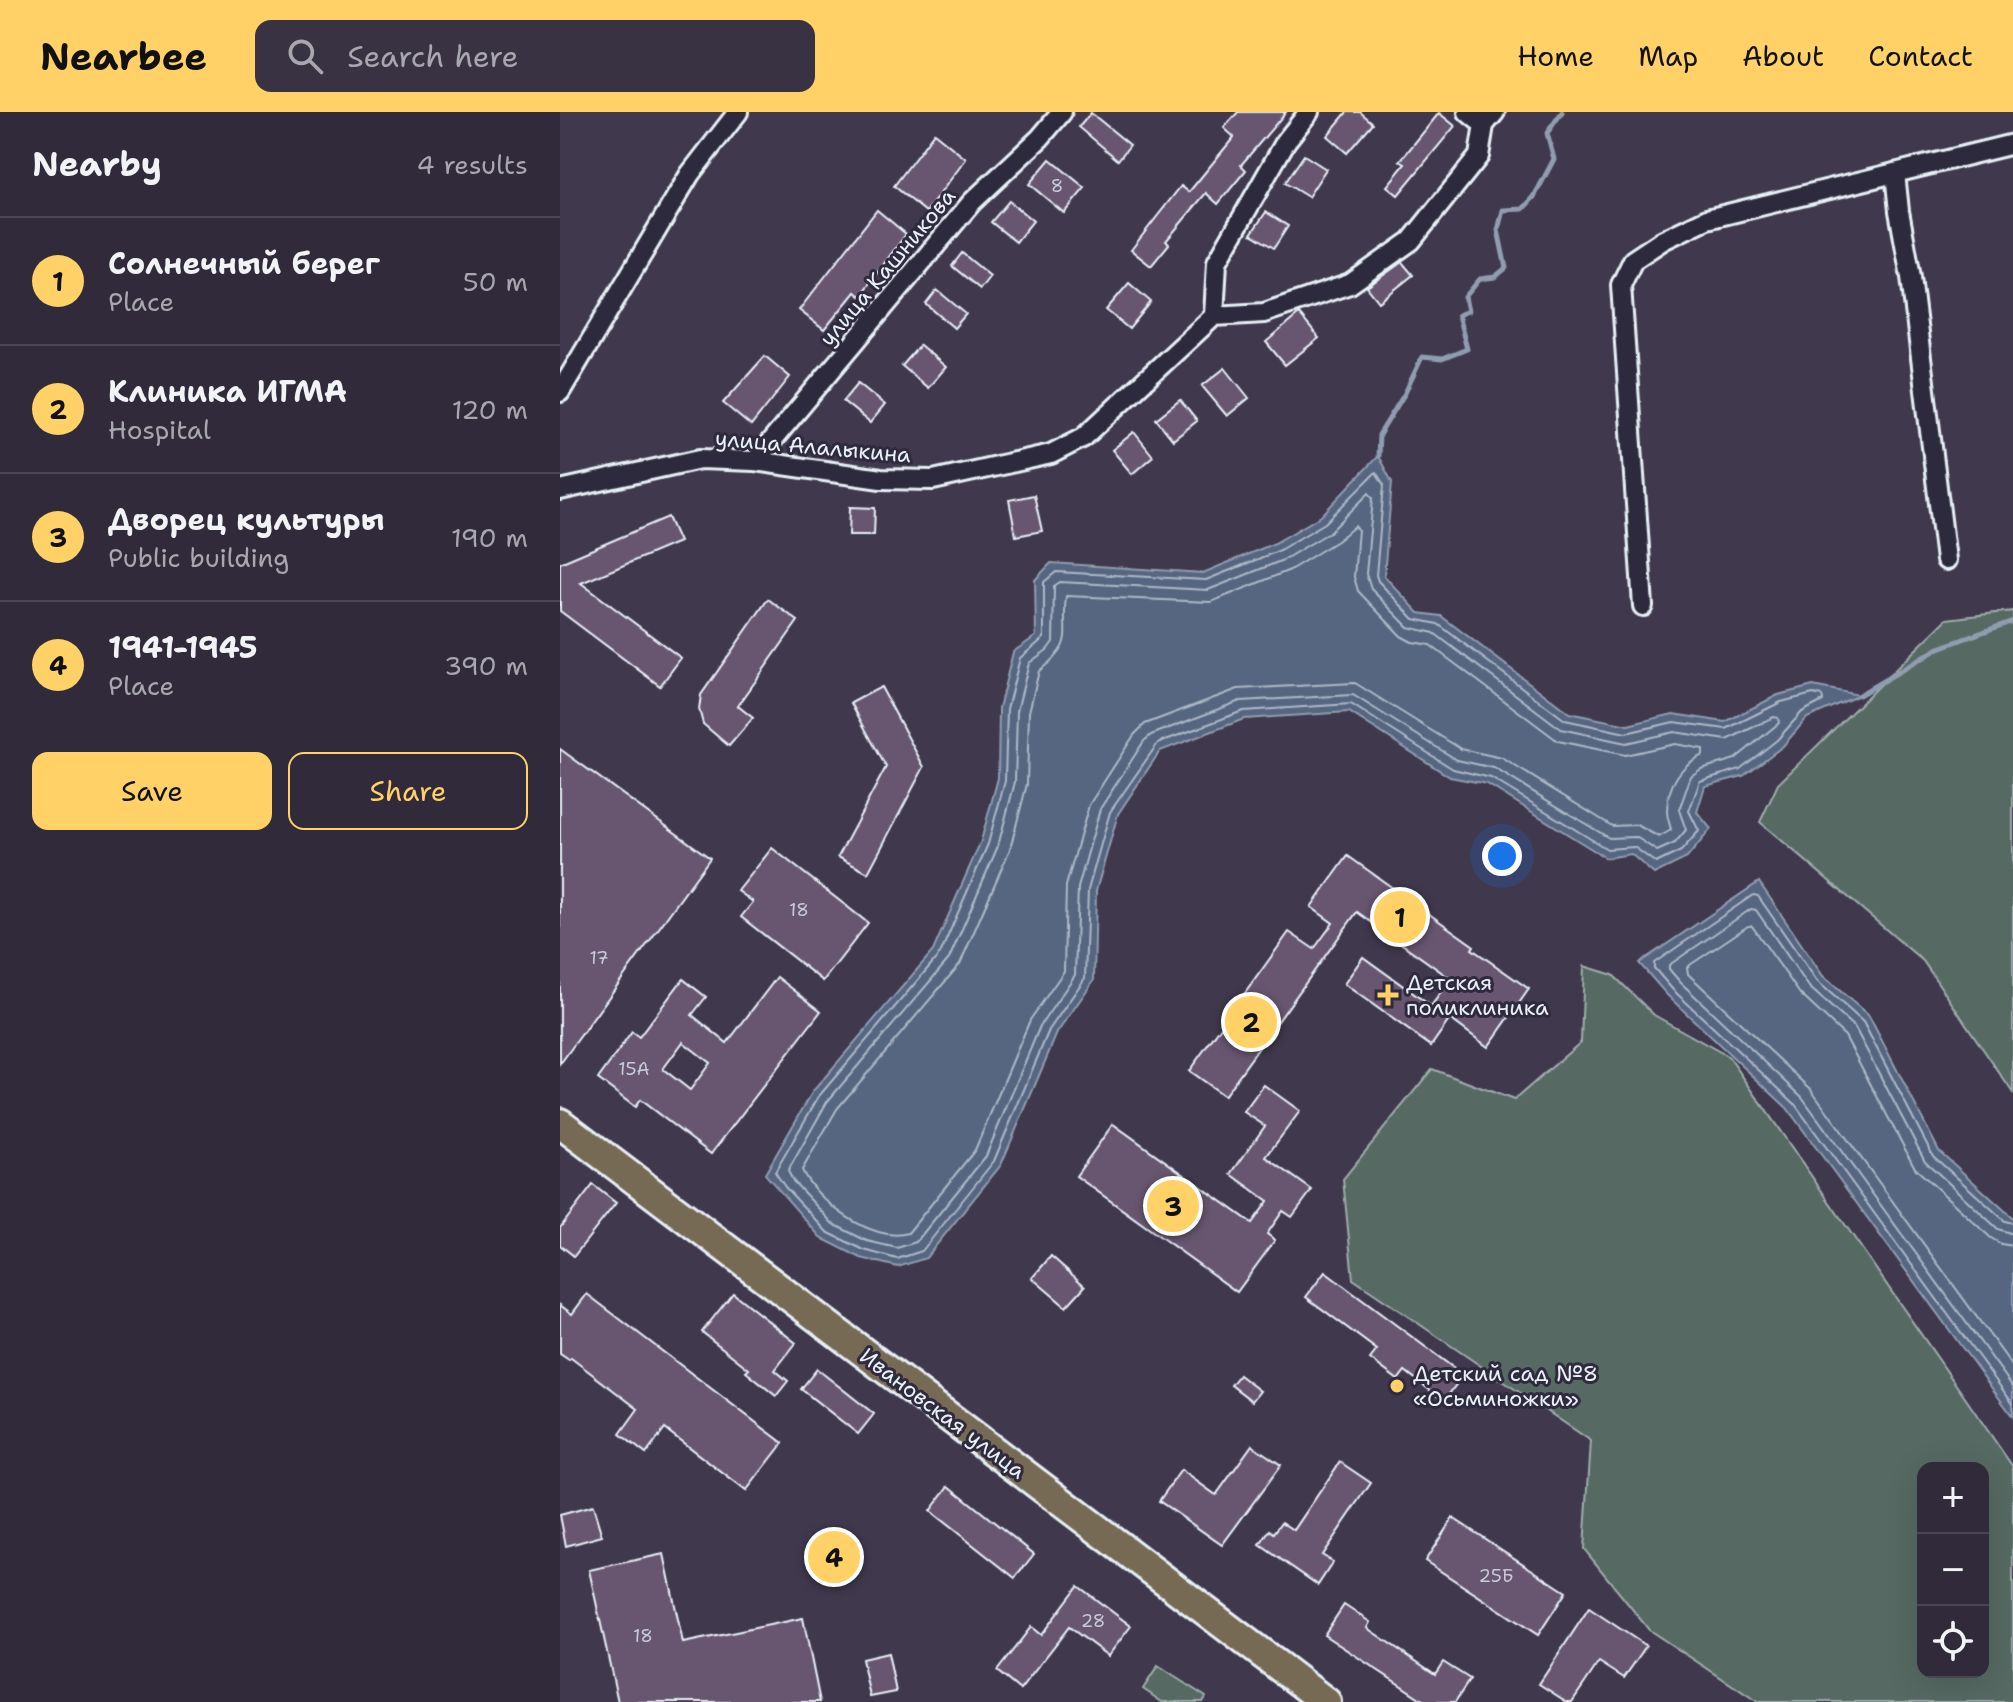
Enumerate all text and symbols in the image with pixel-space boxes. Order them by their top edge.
search box [255,20,815,92]
text: Nearbee [40,31,207,82]
icon: search [283,34,327,78]
text: Search here [347,36,519,77]
text: Home [1517,37,1594,75]
text: Map [1638,37,1698,75]
text: About [1742,37,1824,75]
text: Contact [1868,37,1973,75]
text: Nearby [32,141,162,187]
text: 4 results [416,147,528,182]
house number: 8 [1051,174,1063,198]
street label: улица Кашникова [813,182,962,352]
text: Солнечный берег [108,243,380,284]
text: 1 [52,264,64,299]
text: 50 m [463,264,528,299]
text: Place [108,284,174,319]
text: Клиника ИГМА [108,371,347,412]
text: 2 [49,392,67,427]
text: 120 m [452,392,528,427]
text: Hospital [108,412,211,447]
street label: улица Алалыкина [714,423,912,470]
text: Дворец культуры [108,499,385,540]
text: 3 [49,520,67,555]
text: 190 m [451,520,528,555]
text: Public building [108,540,289,575]
text: 1941-1945 [108,627,258,668]
text: 4 [49,648,67,683]
text: 390 m [444,648,528,683]
text: Place [108,668,174,703]
button: Save [32,752,272,830]
button: Share [288,752,528,830]
your location [1482,836,1522,876]
pin: 1 [1374,887,1426,947]
house number: 18 [789,898,809,922]
house number: 17 [589,946,609,970]
place label: Детская поликлиника [1406,968,1549,1022]
marker: Детская поликлиника [1377,984,1399,1006]
pin: 2 [1225,992,1277,1052]
house number: 15А [618,1057,650,1081]
pin: 3 [1147,1176,1199,1236]
street label: Ивановская улица [854,1341,1032,1486]
place label: Детский сад №8 «Осьминожки» [1413,1359,1598,1413]
marker: Детский сад №8 «Осьминожки» [1388,1377,1406,1395]
map controls [1917,1462,1989,1678]
button: + [1917,1462,1989,1534]
pin: 4 [808,1527,860,1587]
button: − [1917,1534,1989,1606]
house number: 25Б [1478,1564,1514,1588]
button: locate [1917,1606,1989,1678]
house number: 28 [1081,1609,1105,1633]
house number: 18 [633,1624,653,1648]

